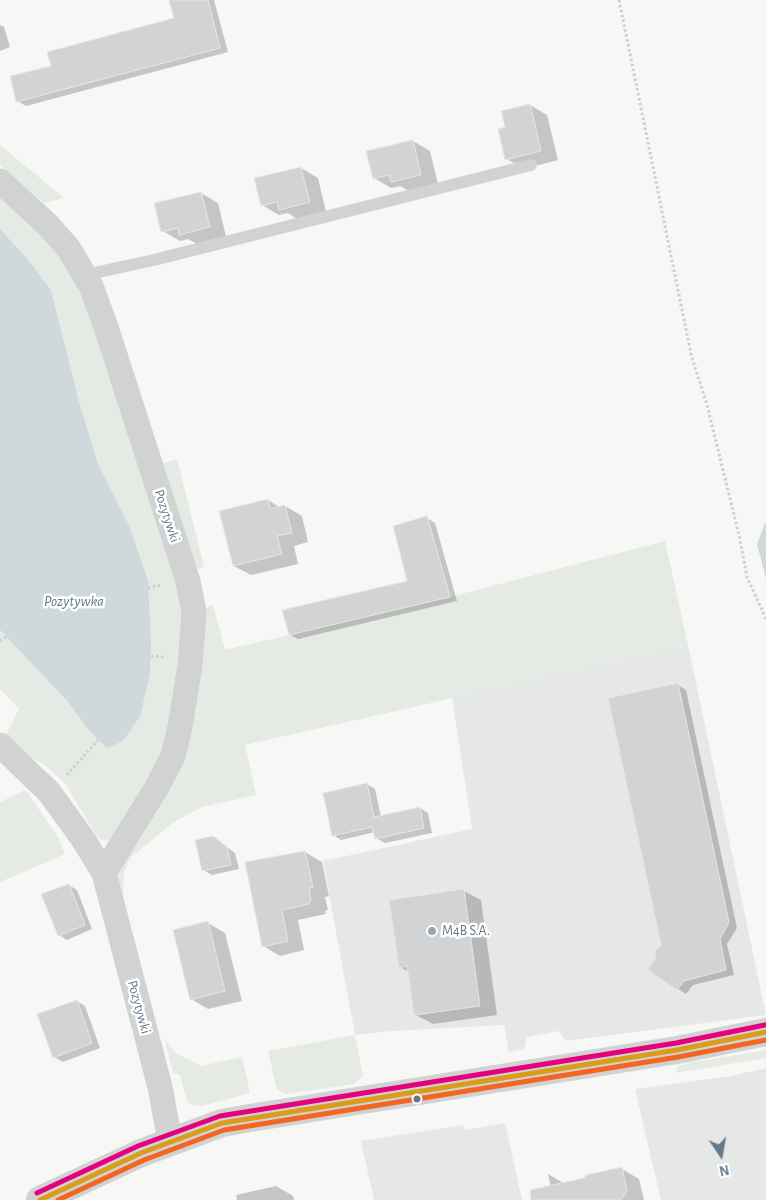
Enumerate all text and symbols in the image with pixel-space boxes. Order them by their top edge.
street label: Pozytywki [151,487,183,545]
water label: Pozytywka [44,592,104,610]
place label: M4B S.A. [442,923,490,939]
marker: M4B S.A. [426,925,438,937]
street label: Pozytywki [124,978,154,1036]
unlabelled marker [412,1094,422,1104]
north arrow [696,1130,746,1180]
text: N [718,1162,730,1178]

